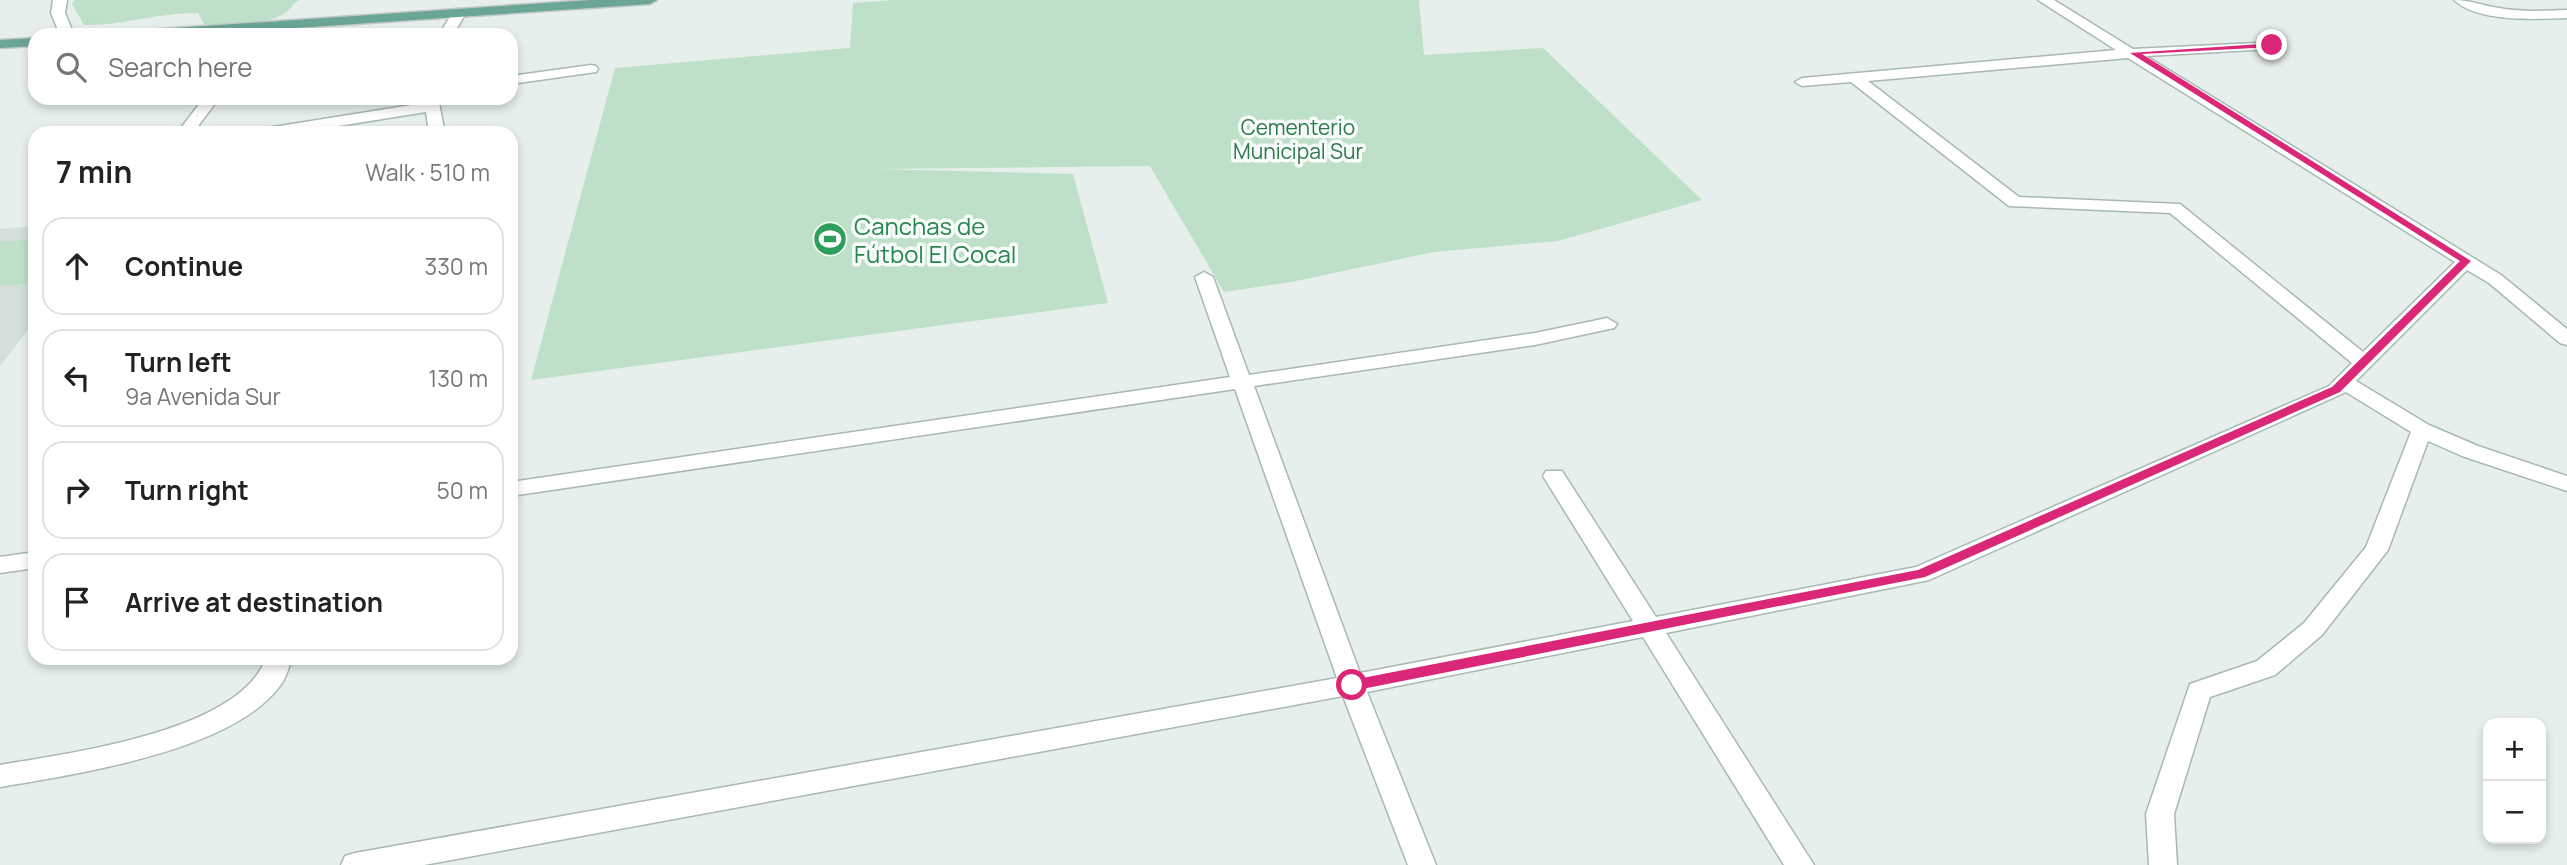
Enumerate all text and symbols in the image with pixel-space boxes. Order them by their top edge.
search box [28,28,518,105]
route end [2256,29,2287,60]
icon: search [52,48,90,86]
text: Search here [108,49,253,85]
park label: Cementerio Municipal Sur [1233,113,1363,165]
text: 7 min [56,151,132,192]
text: Walk · 510 m [365,156,490,188]
place label: Canchas de Fútbol El Cocal [854,209,1016,270]
sports icon: Canchas de Fútbol El Cocal [811,220,849,258]
icon: ahead [58,247,96,285]
text: Continue [125,248,243,284]
text: 330 m [424,250,488,282]
text: Turn left [125,344,232,380]
icon: left [58,359,96,397]
text: 130 m [428,362,488,394]
text: 9a Avenida Sur [125,380,281,412]
icon: right [58,471,96,509]
text: Turn right [125,472,249,508]
text: 50 m [437,474,488,506]
icon: arrive [58,583,96,621]
text: Arrive at destination [125,584,383,620]
route start [1336,669,1367,700]
map controls [2483,718,2546,844]
button: + [2483,718,2546,781]
button: − [2483,781,2546,844]

